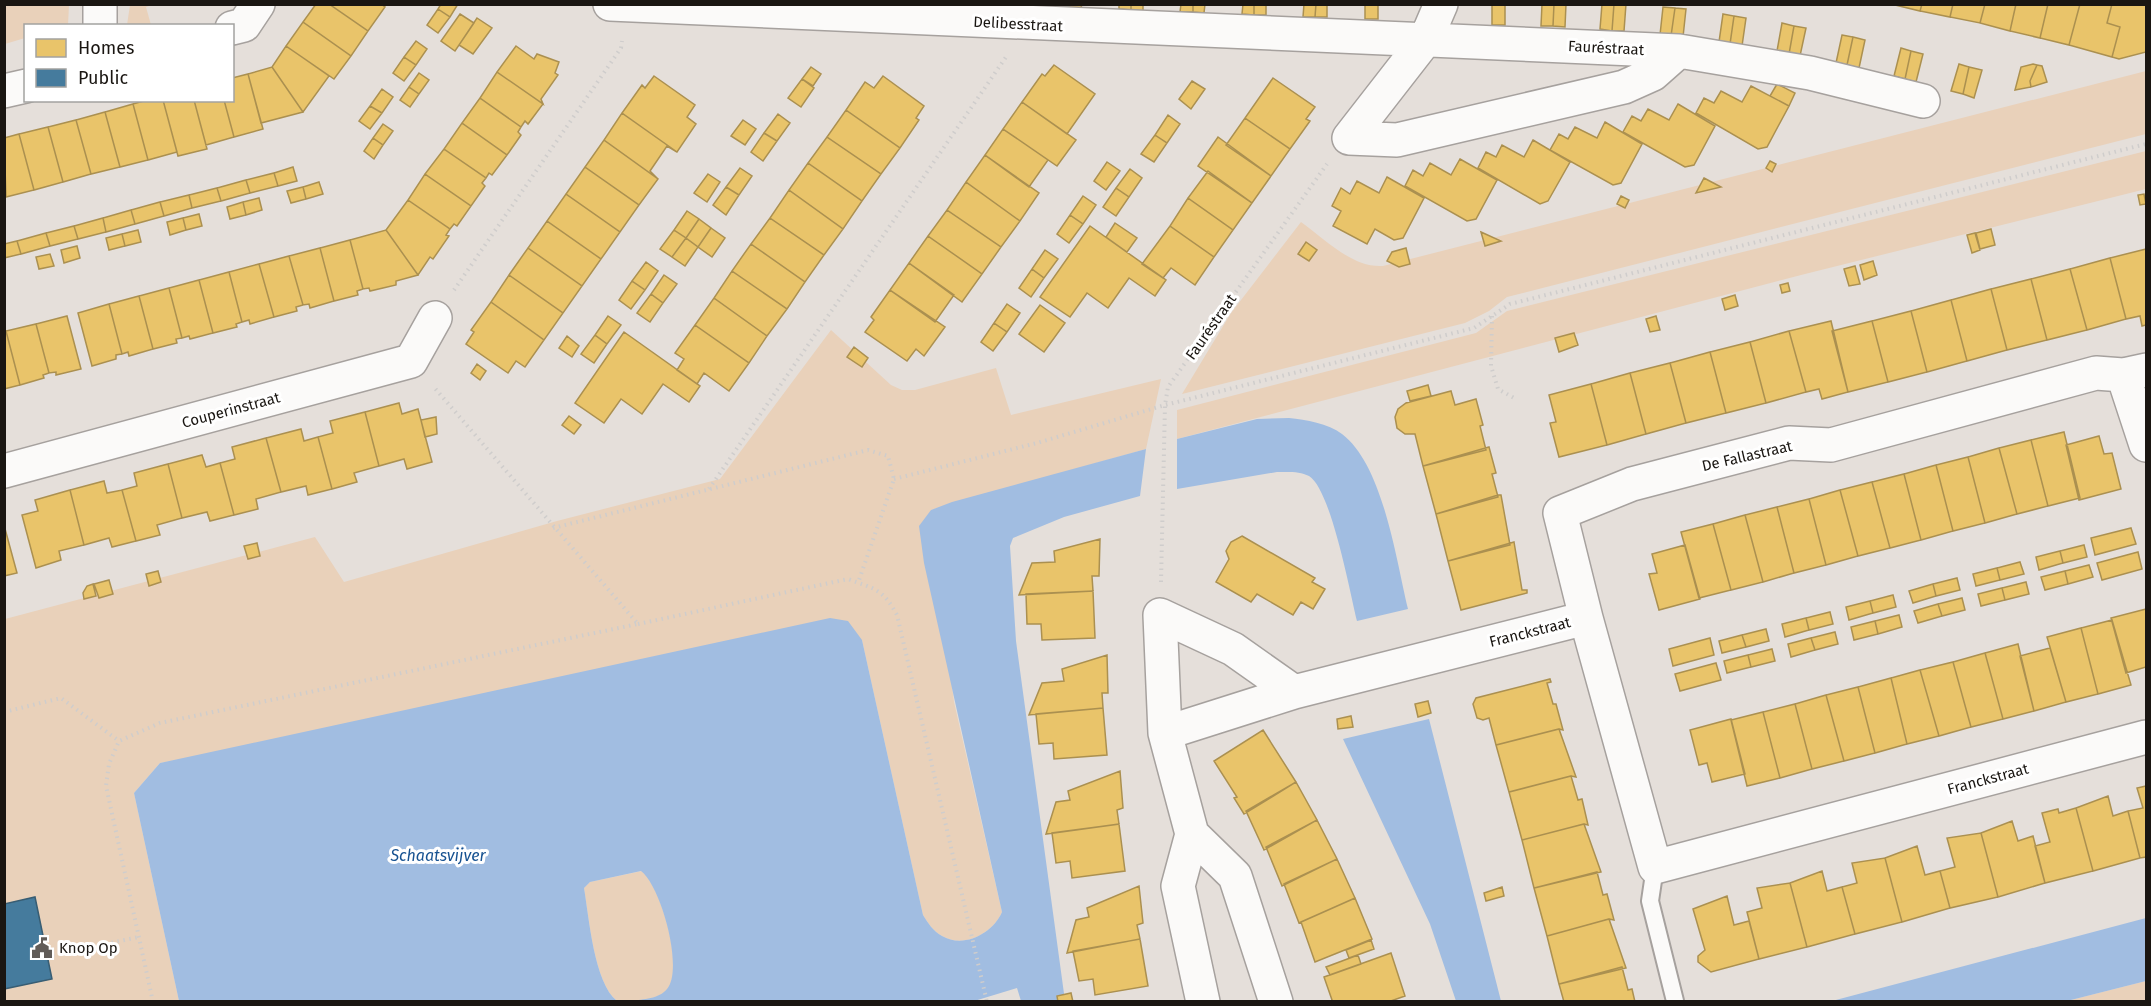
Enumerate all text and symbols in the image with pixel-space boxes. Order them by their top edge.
street label: Delibesstraat [973,13,1064,35]
legend [24,24,234,102]
text: Homes [78,37,134,59]
street label: Fauréstraat [1567,37,1645,59]
text: Public [78,67,128,89]
street label: Fauréstraat [1182,290,1241,363]
street label: Couperinstraat [180,388,283,432]
street label: De Fallastraat [1700,437,1795,475]
street label: Franckstraat [1487,613,1573,651]
street label: Franckstraat [1945,759,2031,798]
water label: Schaatsvijver [389,846,487,865]
public building icon: Knop Op [30,936,54,960]
place label: Knop Op [59,939,118,957]

